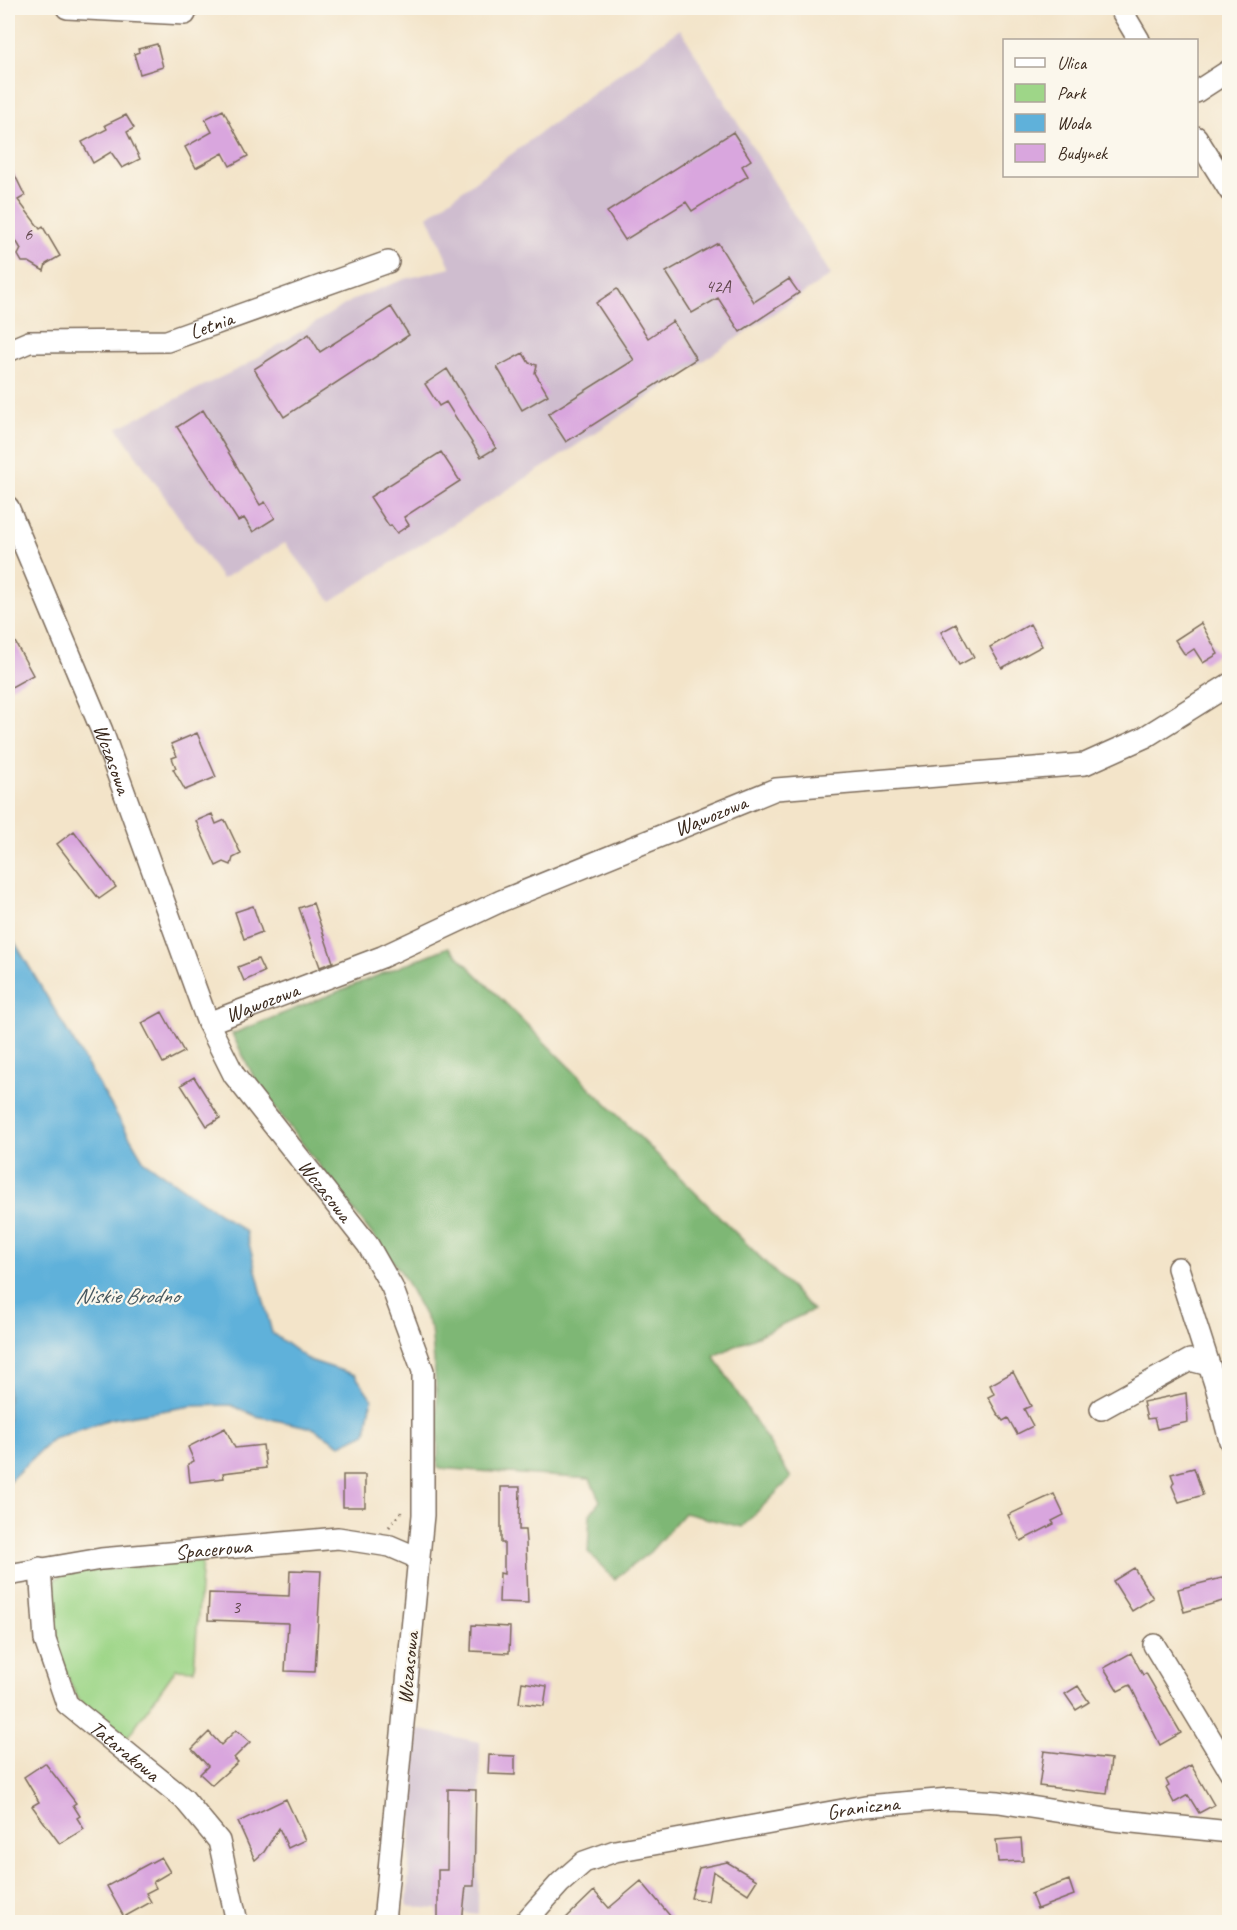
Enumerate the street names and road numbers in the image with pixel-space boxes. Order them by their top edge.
street label: Letnia [186,305,239,345]
street label: Wczasowa [88,721,138,800]
street label: Wąwozowa [671,788,753,842]
street label: Wąwozowa [222,976,305,1028]
street label: Wczasowa [293,1154,359,1229]
street label: Spacerowa [174,1533,254,1565]
street label: Wczasowa [391,1628,425,1705]
street label: Tatarakowa [84,1715,166,1788]
street label: Graniczna [825,1790,903,1826]

